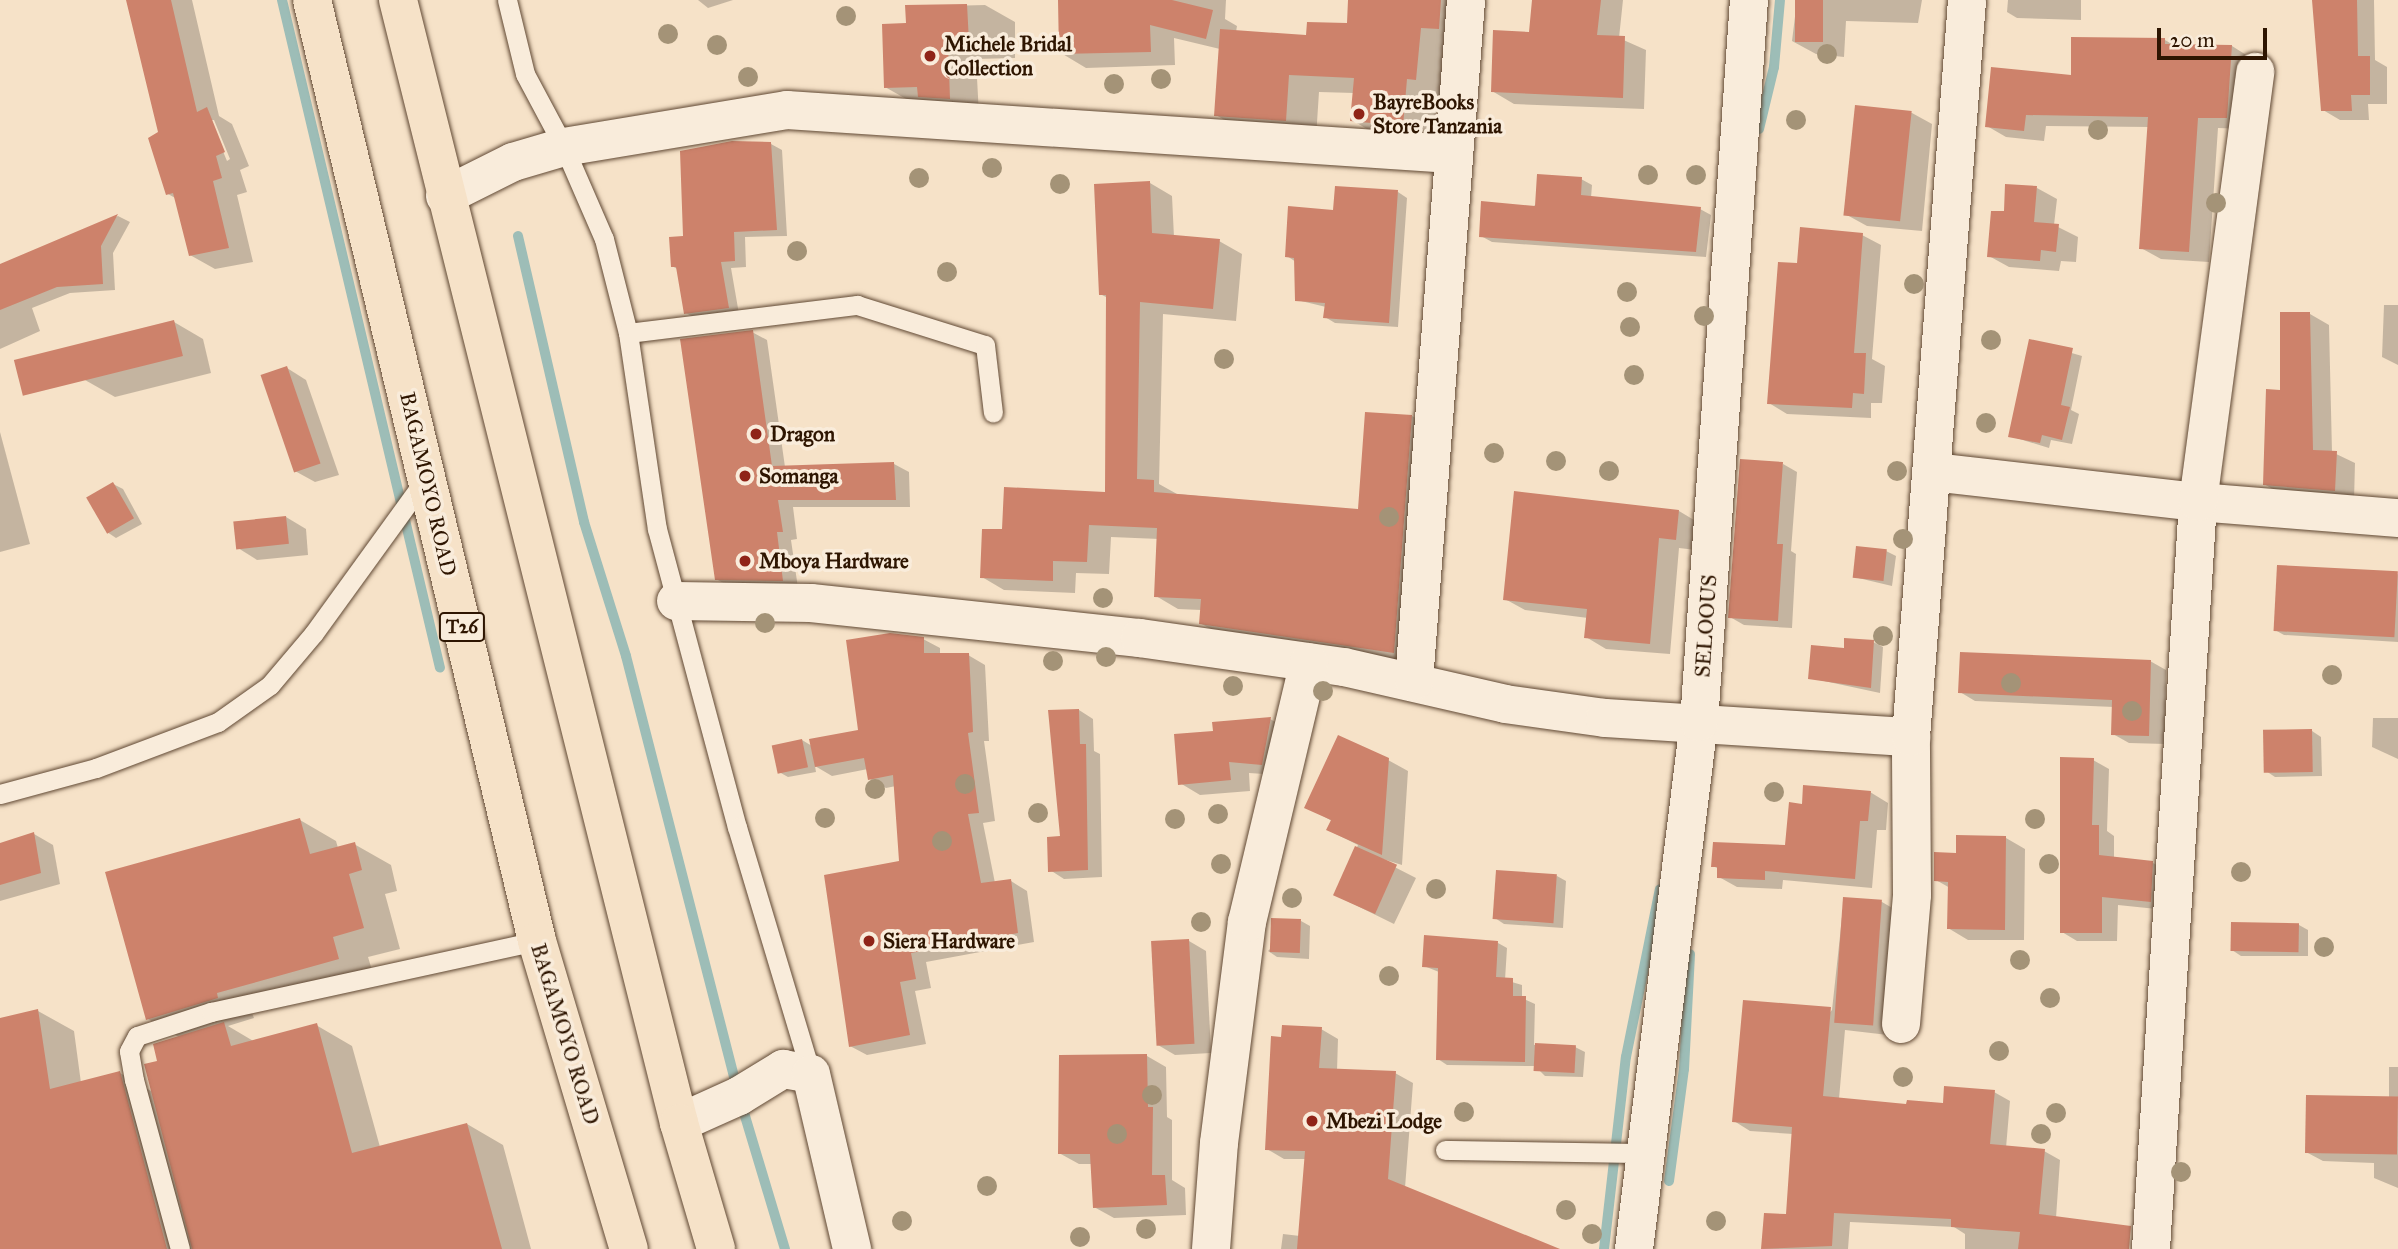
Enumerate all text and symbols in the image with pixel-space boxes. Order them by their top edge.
scale bar [2160,14,2270,58]
text: 20 m [2170,27,2215,53]
place label: Michele Bridal Collection [944,31,1072,81]
marker: Michele Bridal Collection [922,48,938,64]
place label: BayreBooks Store Tanzania [1373,89,1502,139]
marker: BayreBooks Store Tanzania [1351,106,1367,122]
street label: BAGAMOYO ROAD [395,390,461,578]
place label: Dragon [770,421,835,447]
marker: Dragon [748,426,764,442]
place label: Somanga [759,463,838,489]
marker: Somanga [737,468,753,484]
place label: Mboya Hardware [759,548,909,574]
marker: Mboya Hardware [737,553,753,569]
street label: SELOOUS [1690,574,1722,678]
road number: T26 [438,612,486,642]
place label: Siera Hardware [883,928,1015,954]
marker: Siera Hardware [861,933,877,949]
street label: BAGAMOYO ROAD [525,940,605,1128]
place label: Mbezi Lodge [1326,1108,1442,1134]
marker: Mbezi Lodge [1304,1113,1320,1129]

